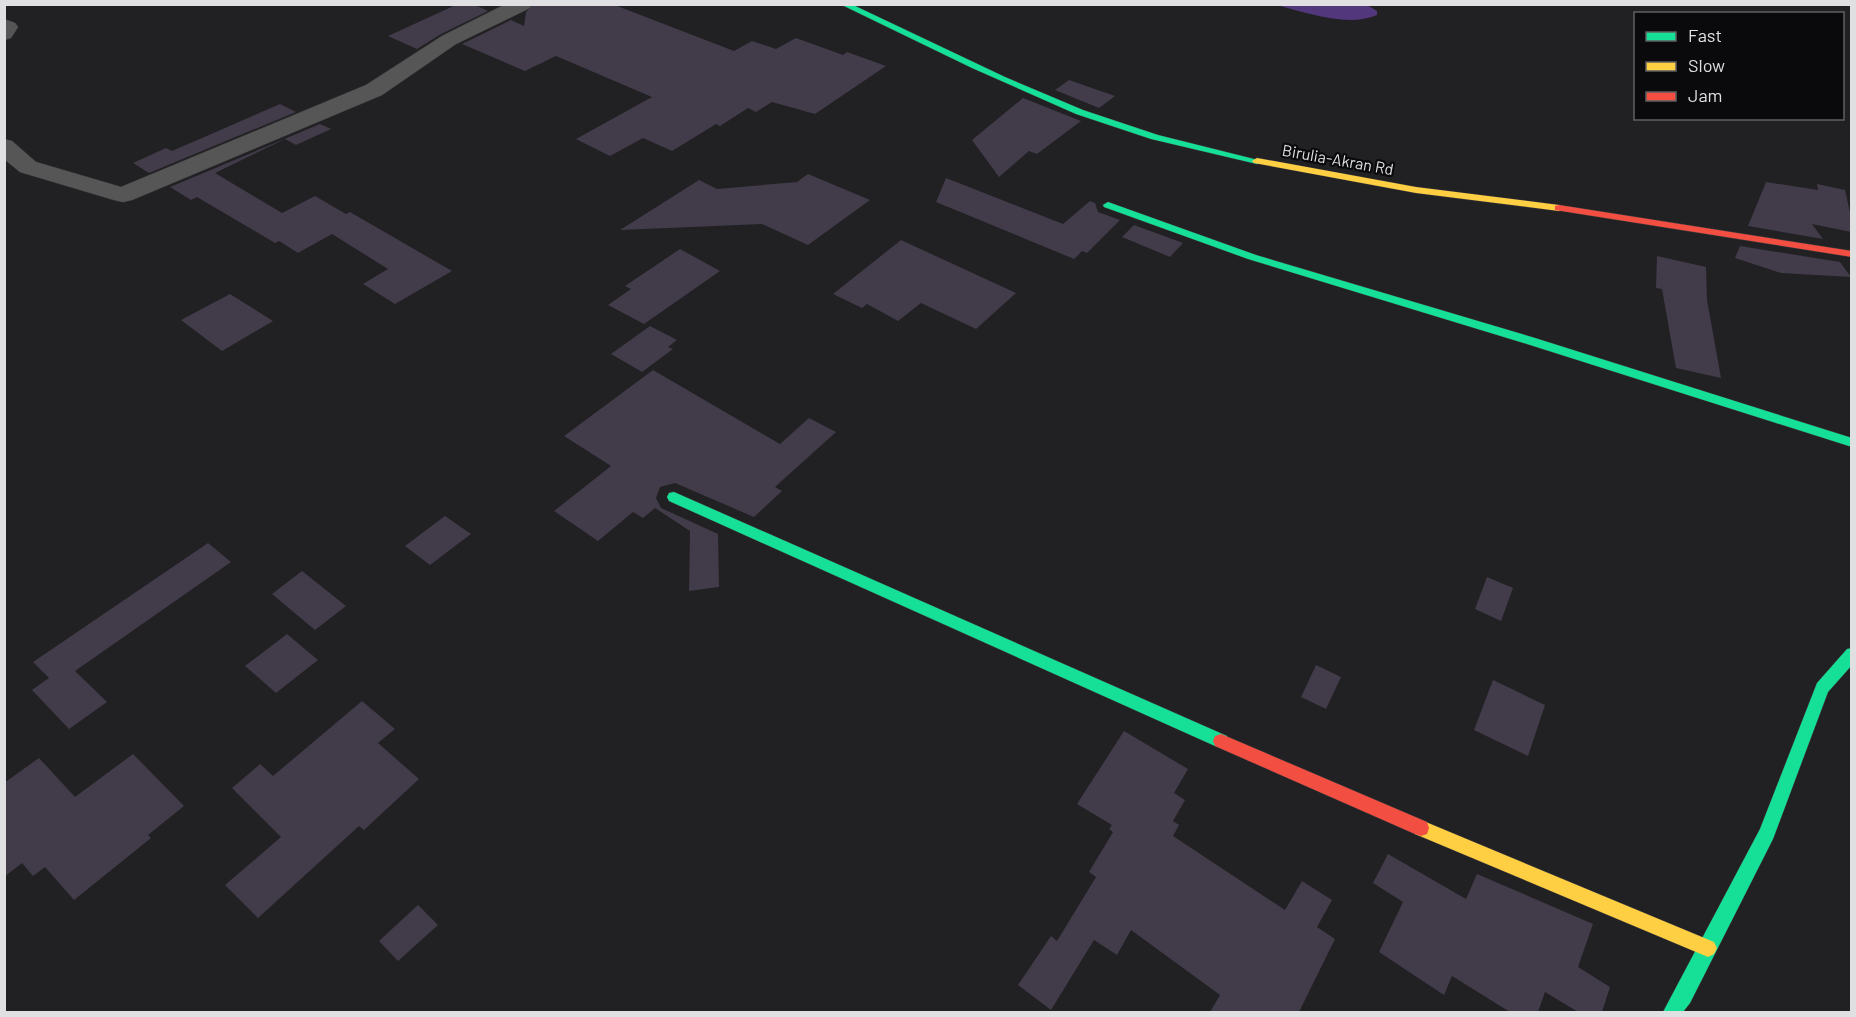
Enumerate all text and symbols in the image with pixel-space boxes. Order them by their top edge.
legend [1634,12,1844,120]
text: Fast [1688,24,1722,46]
text: Slow [1688,54,1725,76]
text: Jam [1688,84,1722,106]
street label: Birulia-Akran Rd [1281,140,1395,178]

